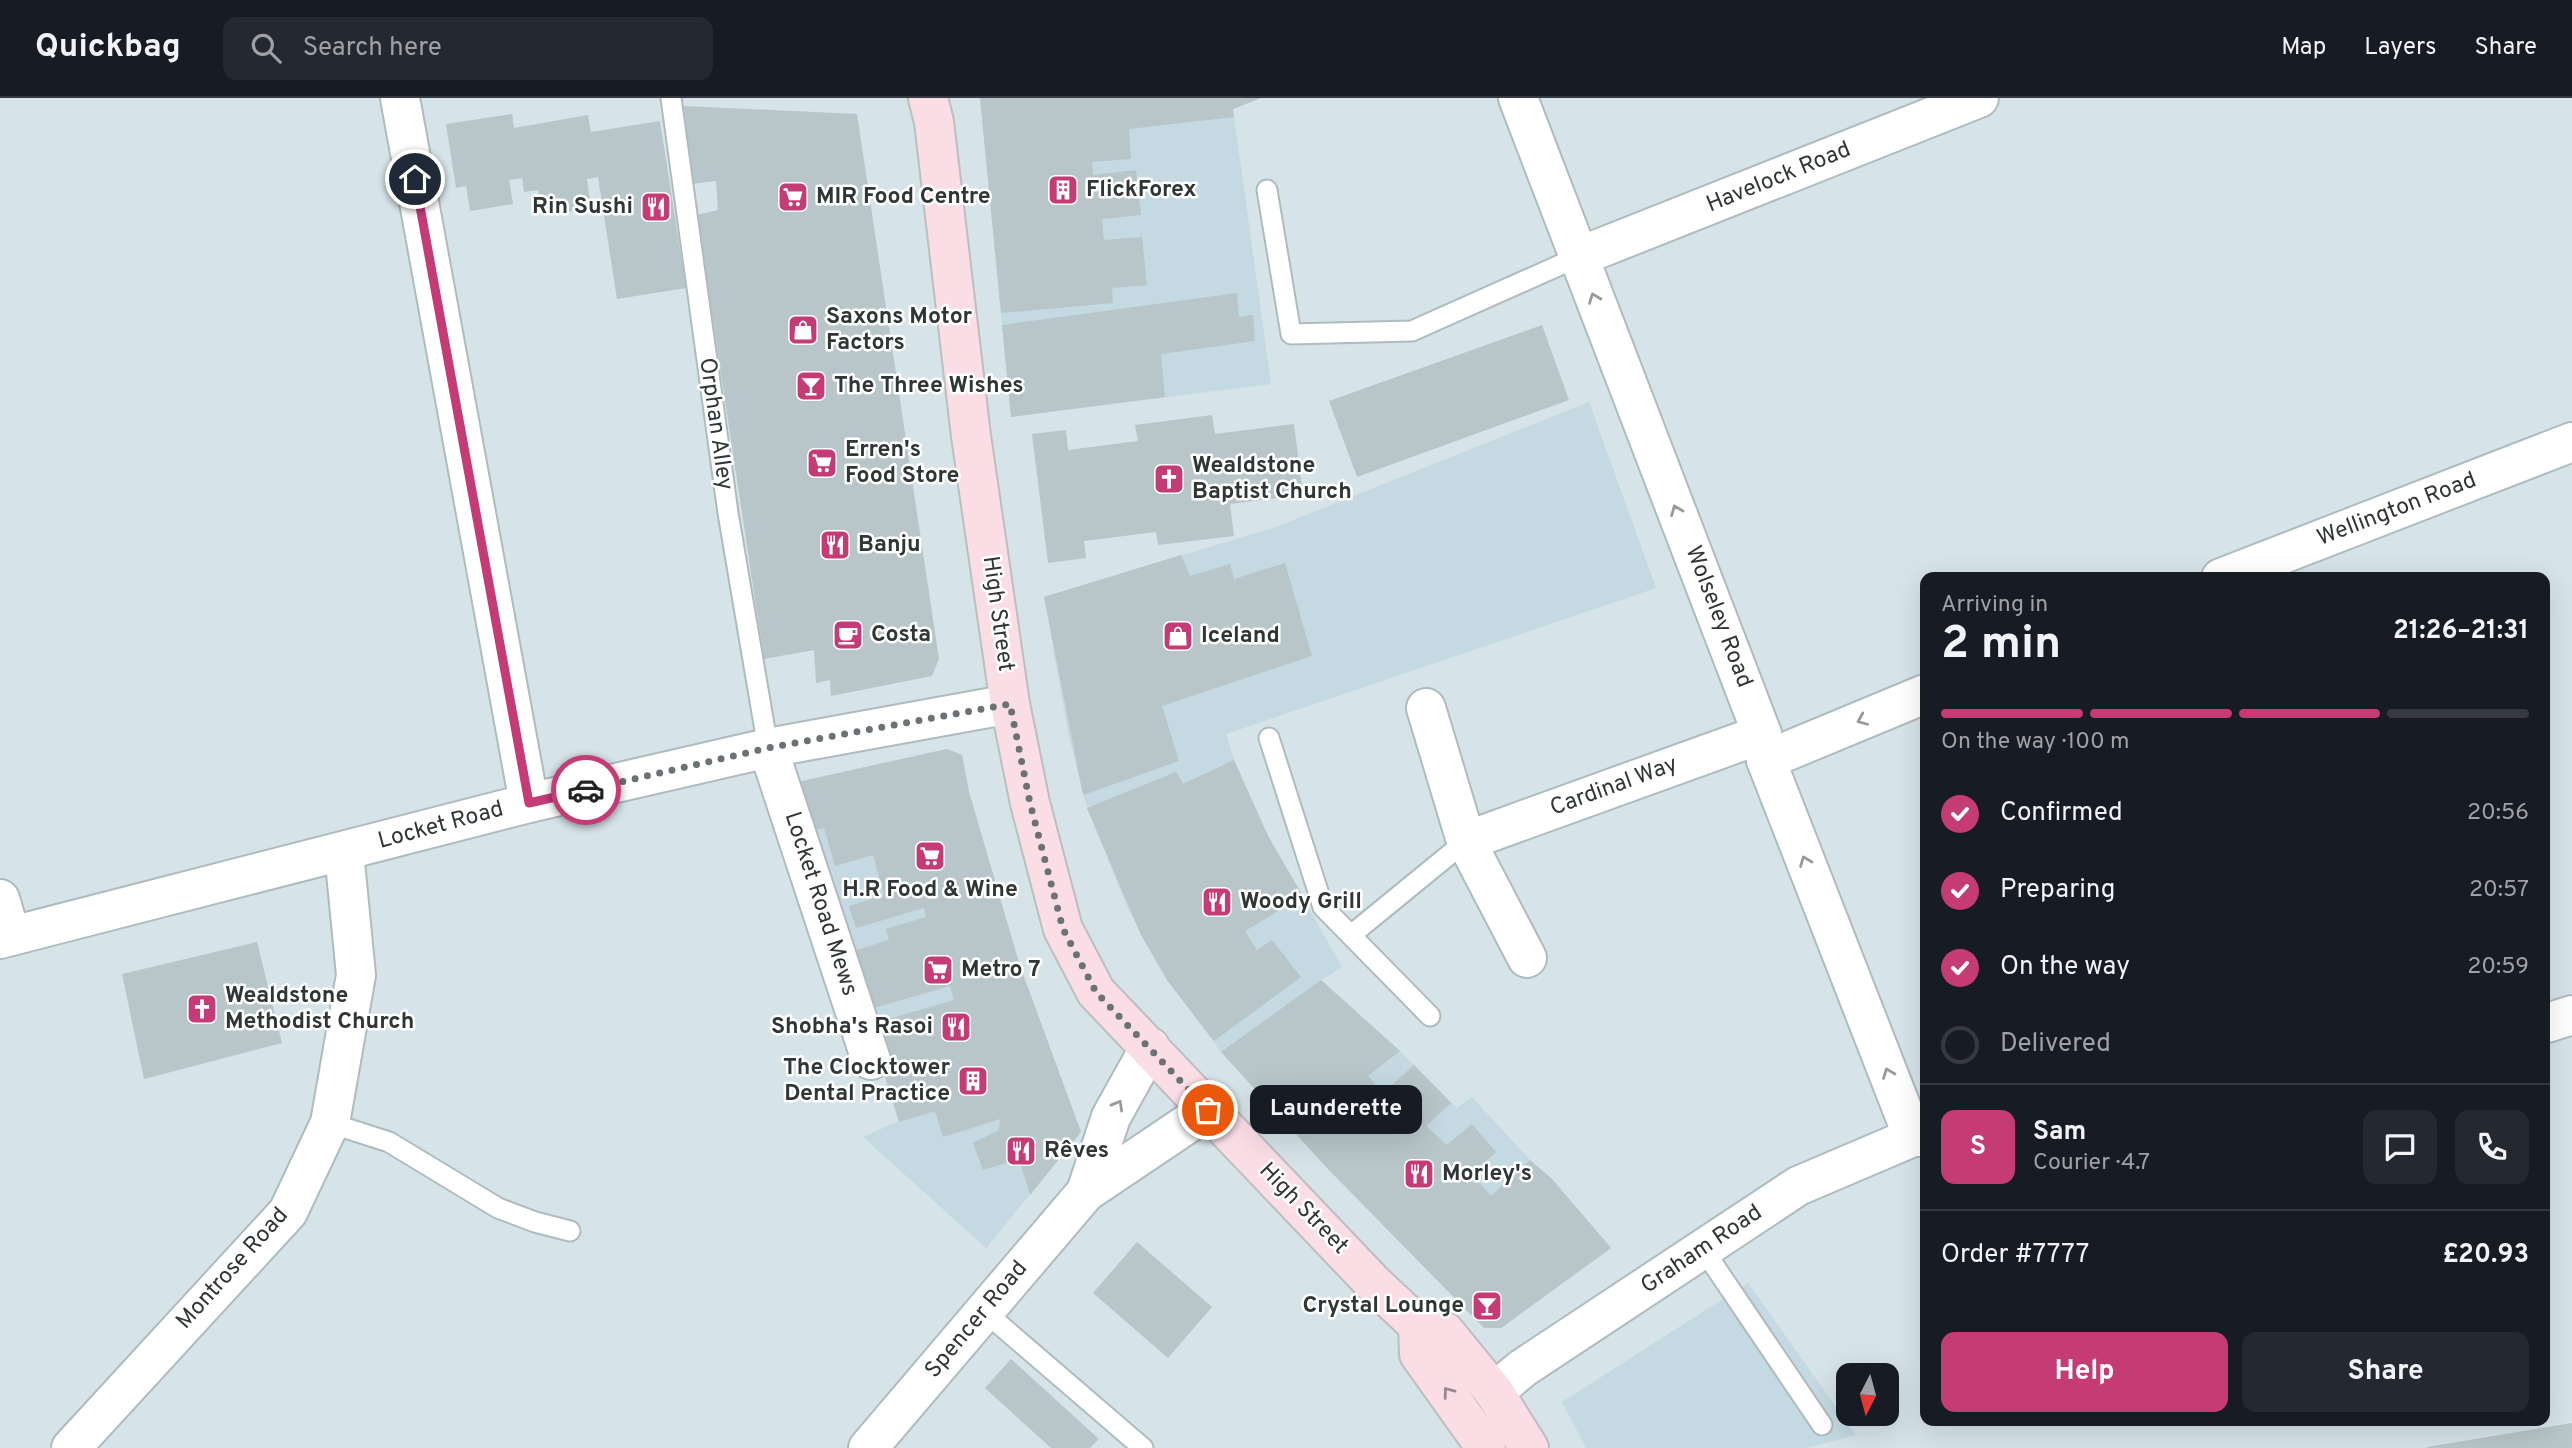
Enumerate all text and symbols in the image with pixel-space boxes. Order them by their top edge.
search box [223,17,713,80]
text: Quickbag [35,27,181,69]
icon: search [247,29,285,67]
text: Search here [303,32,442,65]
text: Map [2281,33,2326,63]
text: Layers [2364,33,2436,63]
text: Share [2474,33,2537,63]
street label: Havelock Road [1703,136,1855,220]
pin [385,149,445,209]
icon: home [396,160,434,198]
building icon: FlickForex [1046,173,1080,207]
place label: FlickForex [1086,176,1197,205]
supermarket icon: MIR Food Centre [776,180,810,214]
place label: MIR Food Centre [816,183,990,212]
restaurant icon: Rin Sushi [639,190,673,224]
place label: Rin Sushi [532,193,633,222]
one-way arrow [1588,293,1602,305]
place label: Saxons Motor Factors [826,303,972,358]
shop icon: Saxons Motor Factors [786,313,820,347]
street label: Orphan Alley [691,356,739,492]
bar icon: The Three Wishes [794,369,828,403]
place label: The Three Wishes [834,372,1024,401]
place label: Erren's Food Store [845,436,959,491]
supermarket icon: Erren's Food Store [805,446,839,480]
place label: Wealdstone Baptist Church [1192,452,1352,507]
church icon: Wealdstone Baptist Church [1152,462,1186,496]
street label: Wellington Road [2313,466,2481,554]
one-way arrow [1671,505,1685,517]
restaurant icon: Banju [818,528,852,562]
place label: Banju [858,531,921,560]
street label: Wolseley Road [1678,542,1758,692]
street label: High Street [975,554,1019,674]
text: Arriving in [1941,591,2048,620]
text: 21:26–21:31 [2393,615,2529,648]
text: 2 min [1941,616,2061,675]
cafe icon: Costa [831,618,865,652]
shop icon: Iceland [1161,619,1195,653]
place label: Costa [871,621,931,650]
place label: Iceland [1201,622,1280,651]
one-way arrow [1857,712,1869,726]
text: On the way · 100 m [1941,728,2130,757]
street label: Cardinal Way [1546,751,1682,823]
courier [551,755,621,825]
icon: car [567,771,605,809]
street label: Locket Road [375,795,507,857]
icon: check [1941,795,1979,833]
text: Confirmed [2000,797,2123,830]
text: 20:56 [2467,799,2529,828]
street label: Locket Road Mews [777,808,863,1000]
supermarket icon: H.R Food & Wine [913,839,947,873]
one-way arrow [1800,856,1814,868]
icon: check [1941,872,1979,910]
text: Preparing [2000,874,2115,907]
place label: H.R Food & Wine [842,876,1018,905]
text: 20:57 [2469,876,2529,905]
restaurant icon: Woody Grill [1200,885,1234,919]
place label: Woody Grill [1240,888,1362,917]
icon: check [1941,949,1979,987]
text: On the way [2000,951,2130,984]
supermarket icon: Metro 7 [921,953,955,987]
text: 20:59 [2467,953,2529,982]
place label: Metro 7 [961,956,1041,985]
place label: Wealdstone Methodist Church [225,982,414,1037]
church icon: Wealdstone Methodist Church [185,992,219,1026]
restaurant icon: Shobha's Rasoi [939,1010,973,1044]
place label: Shobha's Rasoi [771,1013,933,1042]
text: Delivered [2000,1028,2111,1061]
place label: The Clocktower Dental Practice [783,1054,950,1109]
building icon: The Clocktower Dental Practice [956,1064,990,1098]
one-way arrow [1882,1068,1896,1080]
pin [1178,1080,1238,1140]
callout: Launderette [1250,1086,1422,1134]
icon: bag [1189,1091,1227,1129]
text: Launderette [1270,1095,1402,1124]
one-way arrow [1110,1100,1123,1112]
button: chat [2363,1110,2437,1184]
button: phone [2455,1110,2529,1184]
text: Sam [2033,1116,2086,1149]
text: S [1970,1131,1986,1164]
restaurant icon: Rêves [1004,1134,1038,1168]
place label: Rêves [1044,1137,1109,1166]
text: Courier · 4.7 [2033,1149,2150,1178]
street label: High Street [1252,1157,1354,1261]
restaurant icon: Morley's [1402,1157,1436,1191]
place label: Morley's [1442,1160,1532,1189]
street label: Graham Road [1636,1199,1768,1301]
street label: Montrose Road [171,1202,295,1336]
text: Order #7777 [1941,1239,2089,1272]
text: £20.93 [2442,1239,2529,1272]
street label: Spencer Road [919,1255,1035,1385]
bar icon: Crystal Lounge [1470,1289,1504,1323]
place label: Crystal Lounge [1302,1292,1464,1321]
button: Help [1941,1332,2228,1412]
button: Share [2242,1332,2529,1412]
north arrow [1836,1363,1899,1426]
map controls [1836,1363,1899,1426]
one-way arrow [1443,1387,1456,1399]

